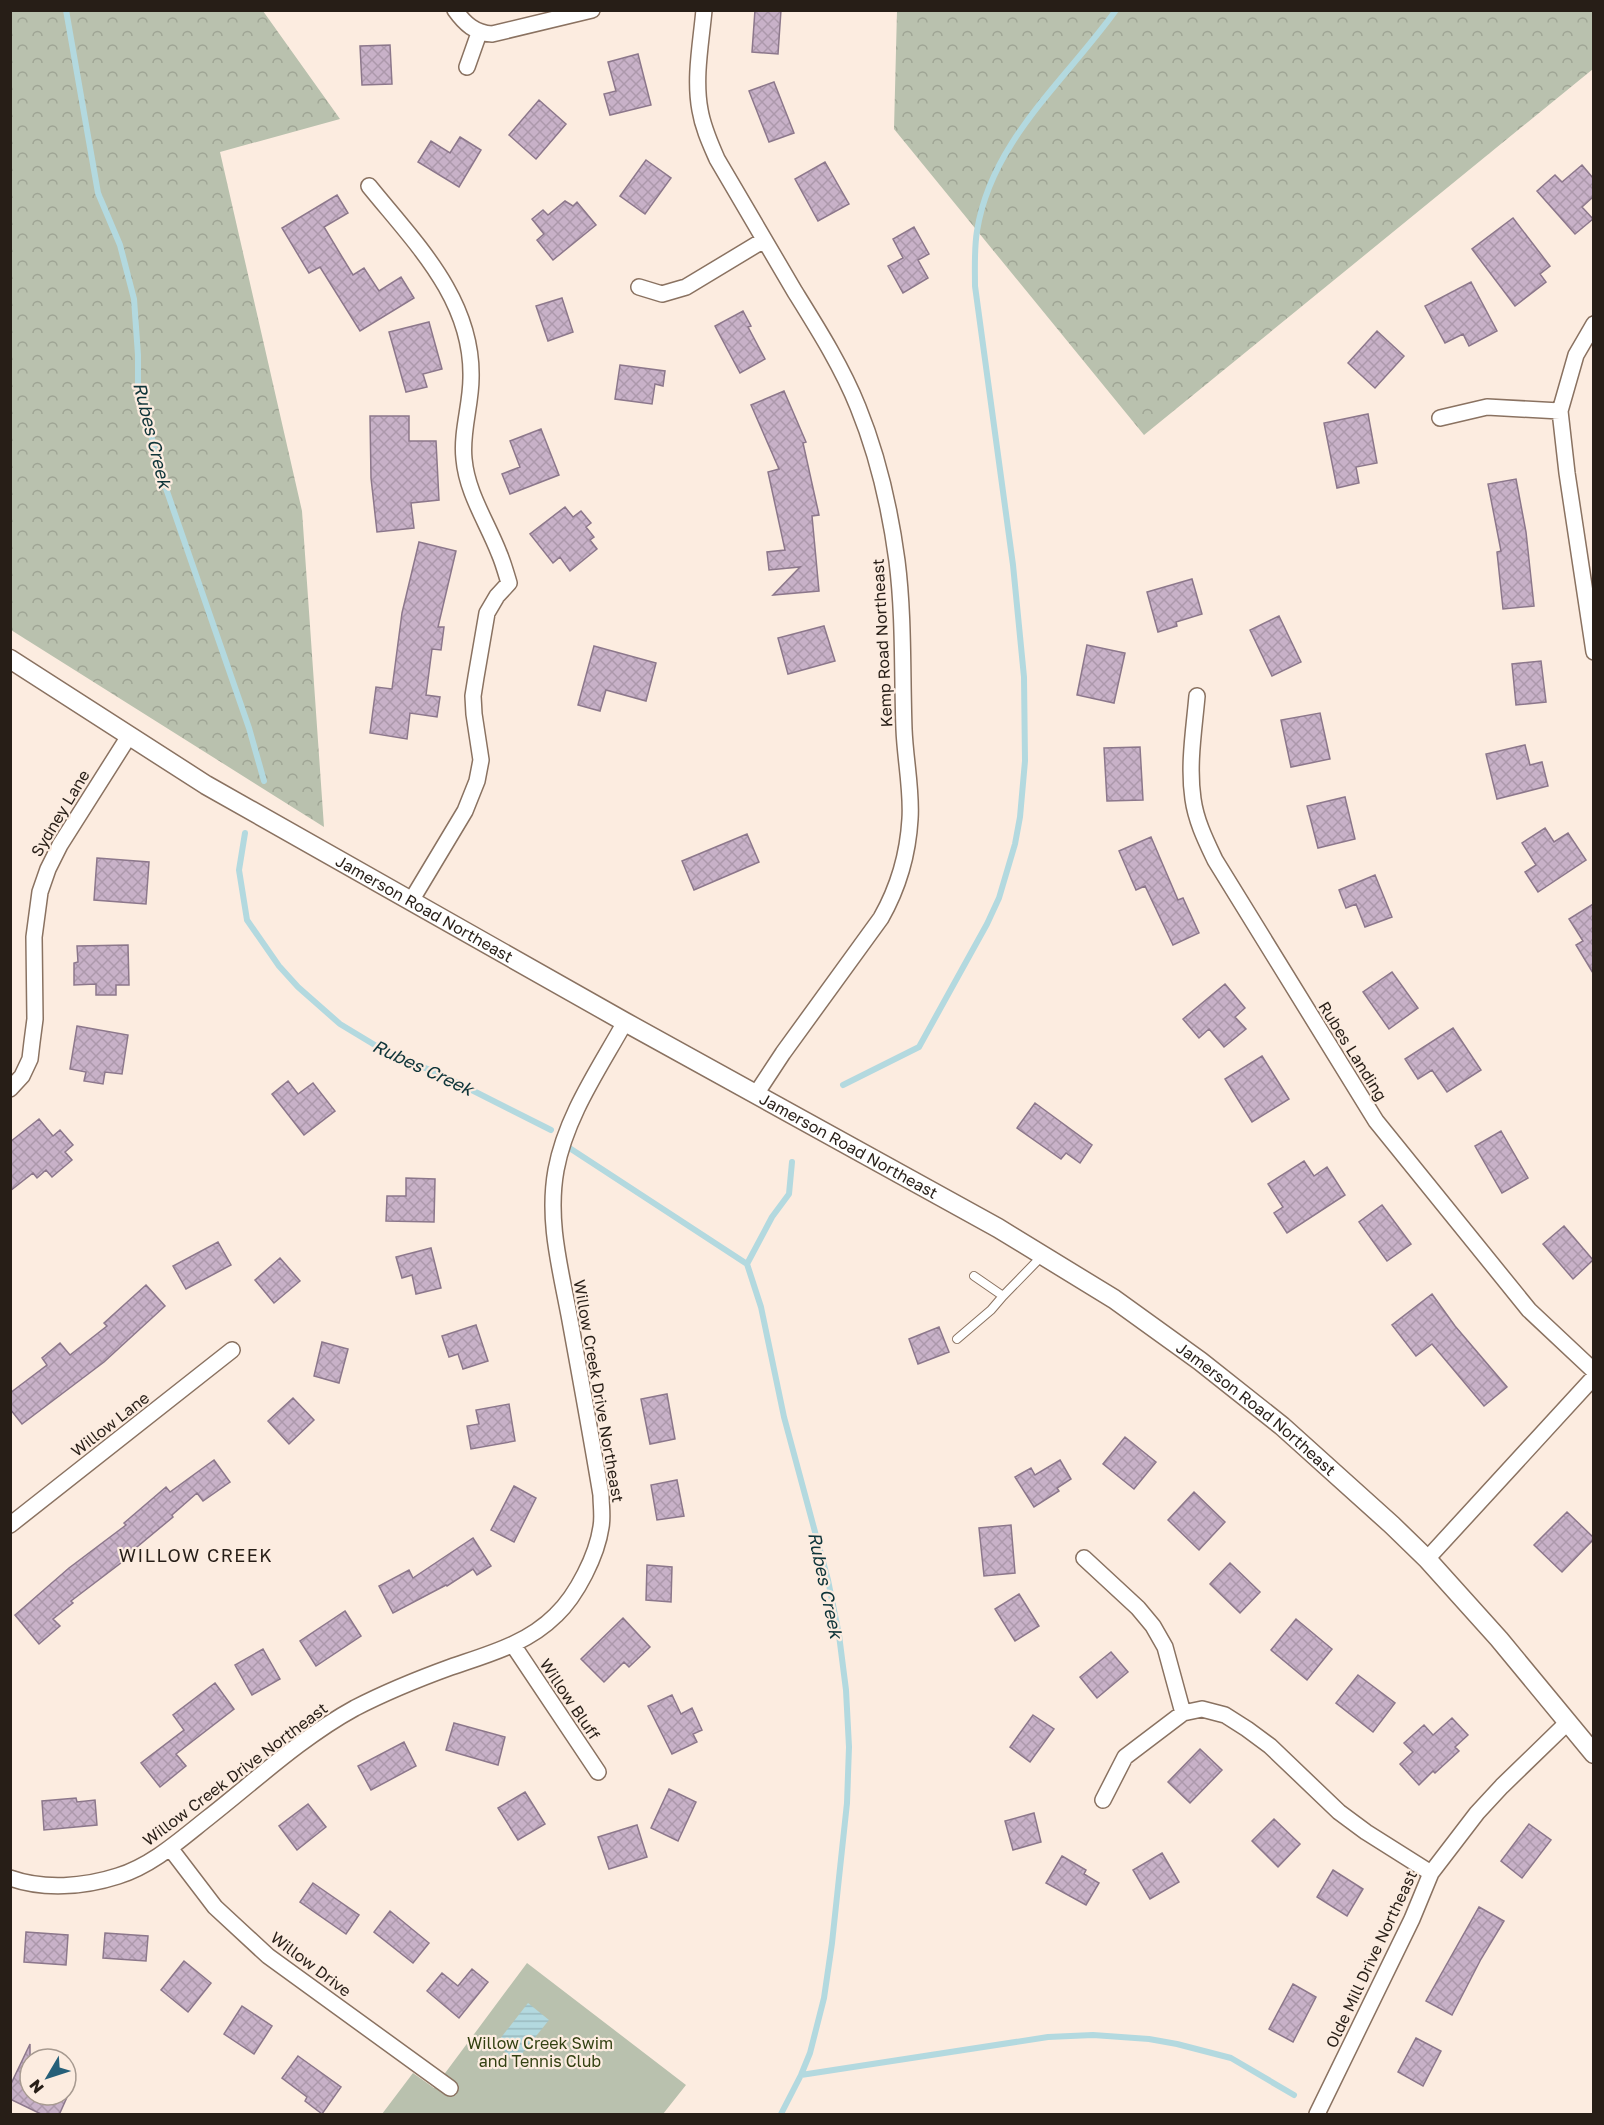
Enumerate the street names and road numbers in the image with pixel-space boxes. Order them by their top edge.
street label: Kemp Road Northeast [868,558,896,728]
street label: Sydney Lane [26,766,94,860]
street label: Jamerson Road Northeast [332,850,517,967]
street label: Rubes Landing [1314,997,1392,1105]
street label: Jamerson Road Northeast [756,1088,941,1203]
street label: Willow Creek Drive Northeast [570,1278,628,1504]
street label: Jamerson Road Northeast [1172,1337,1340,1480]
street label: Willow Lane [67,1387,153,1461]
street label: Willow Bluff [536,1655,605,1743]
street label: Willow Creek Drive Northeast [139,1698,331,1850]
street label: Olde Mill Drive Northeast [1321,1867,1421,2051]
street label: Willow Drive [267,1927,355,2001]

